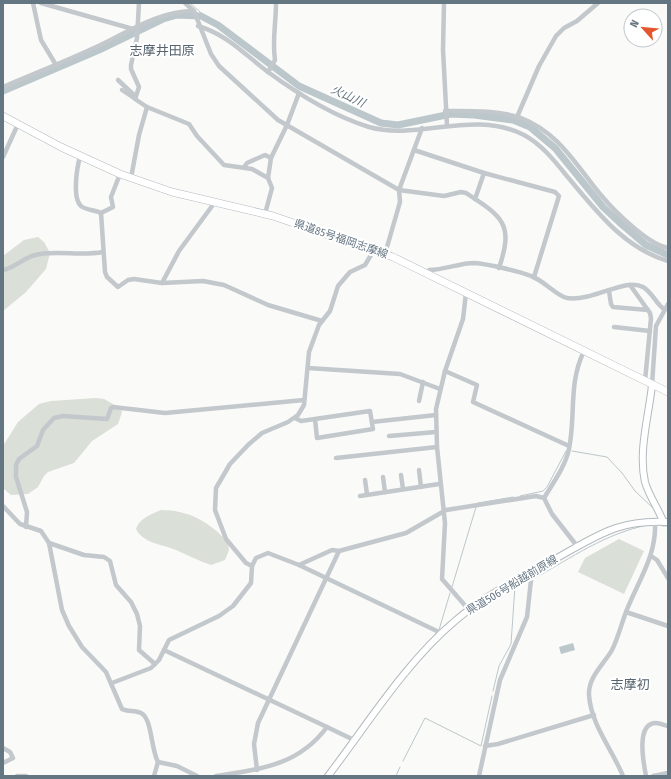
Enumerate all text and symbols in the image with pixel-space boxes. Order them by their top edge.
north arrow [623,8,663,48]
text: N [627,18,642,30]
district label: 志摩井田原 [129,43,195,58]
water label: 火山川 [329,82,369,111]
street label: 県道85号福岡志摩線 [292,217,390,261]
street label: 県道506号船越前原線 [464,553,560,617]
district label: 志摩初 [610,677,650,692]

